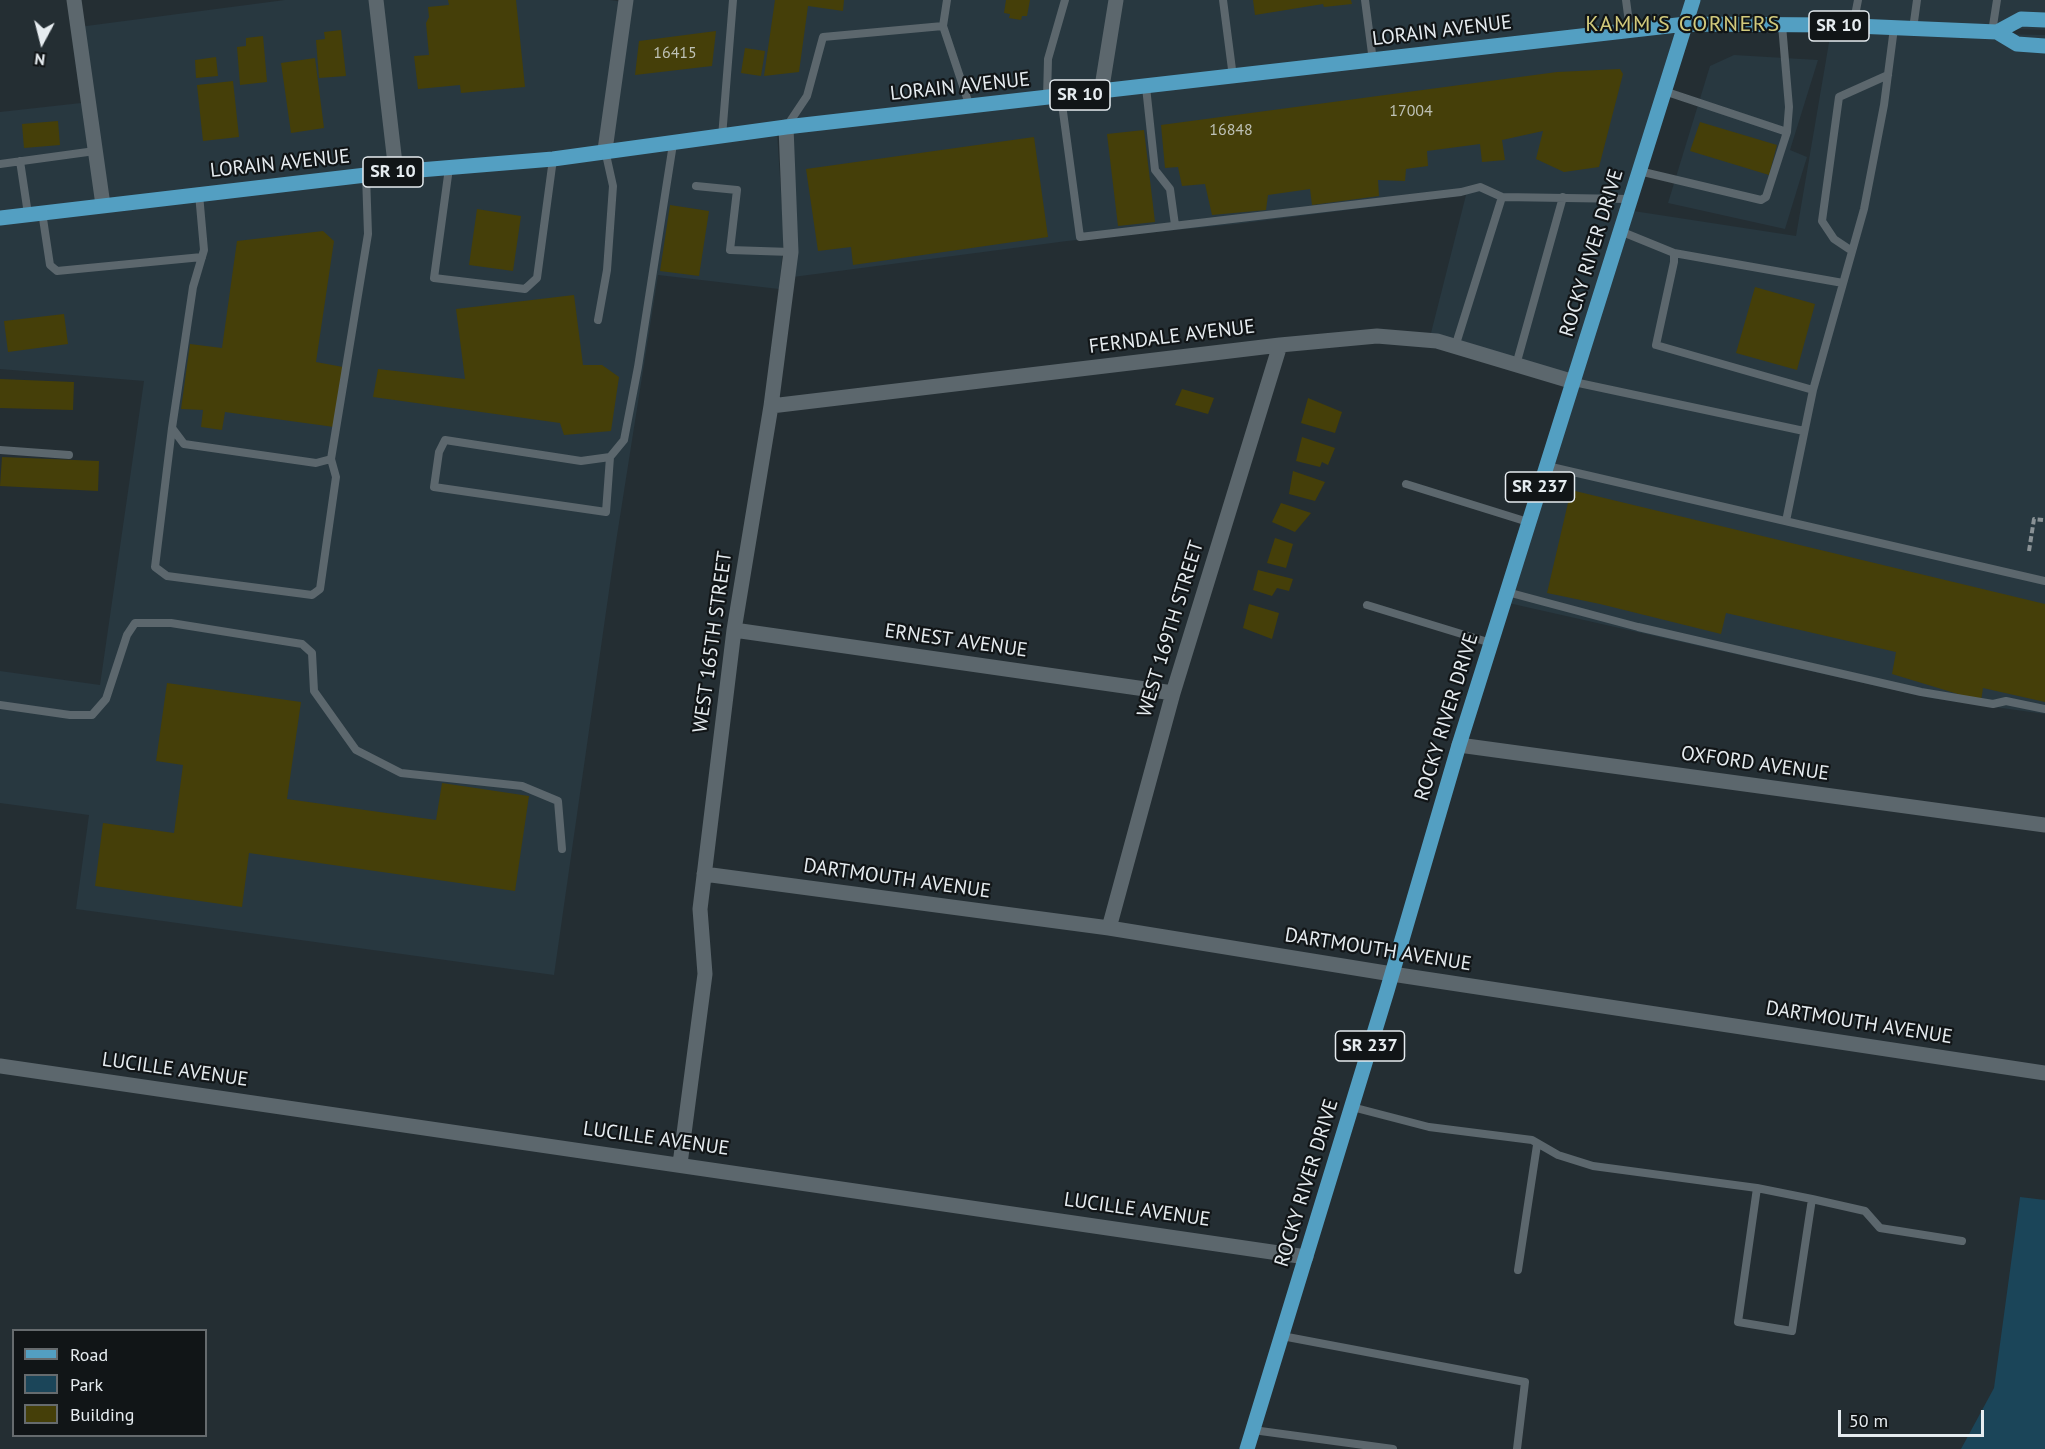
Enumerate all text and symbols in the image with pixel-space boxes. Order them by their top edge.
street label: LORAIN AVENUE [1371,11,1513,51]
road number: SR 10 [1809,11,1869,41]
north arrow [12,12,72,72]
district label: KAMM'S CORNERS [1585,12,1781,38]
house number: 16415 [653,43,697,63]
text: N [33,49,46,70]
street label: LORAIN AVENUE [889,68,1031,106]
road number: SR 10 [1050,80,1110,110]
house number: 17004 [1389,101,1433,121]
house number: 16848 [1209,120,1253,140]
street label: LORAIN AVENUE [209,145,351,183]
road number: SR 10 [363,157,423,187]
street label: ROCKY RIVER DRIVE [1555,166,1629,340]
street label: FERNDALE AVENUE [1088,315,1256,359]
road number: SR 237 [1506,472,1574,502]
street label: WEST 169TH STREET [1133,538,1209,720]
street label: WEST 165TH STREET [688,550,738,734]
street label: ERNEST AVENUE [883,619,1029,663]
street label: ROCKY RIVER DRIVE [1410,630,1484,804]
street label: OXFORD AVENUE [1679,742,1831,786]
street label: DARTMOUTH AVENUE [802,854,992,904]
street label: DARTMOUTH AVENUE [1283,923,1473,977]
street label: DARTMOUTH AVENUE [1764,996,1954,1050]
road number: SR 237 [1336,1031,1404,1061]
street label: LUCILLE AVENUE [100,1048,250,1092]
street label: ROCKY RIVER DRIVE [1270,1096,1344,1270]
street label: LUCILLE AVENUE [581,1117,731,1161]
street label: LUCILLE AVENUE [1062,1188,1212,1232]
legend [12,1329,207,1437]
text: Road [70,1343,108,1366]
text: Park [70,1373,103,1396]
scale bar [1841,1398,1986,1436]
text: Building [70,1403,134,1426]
text: 50 m [1849,1409,1888,1432]

